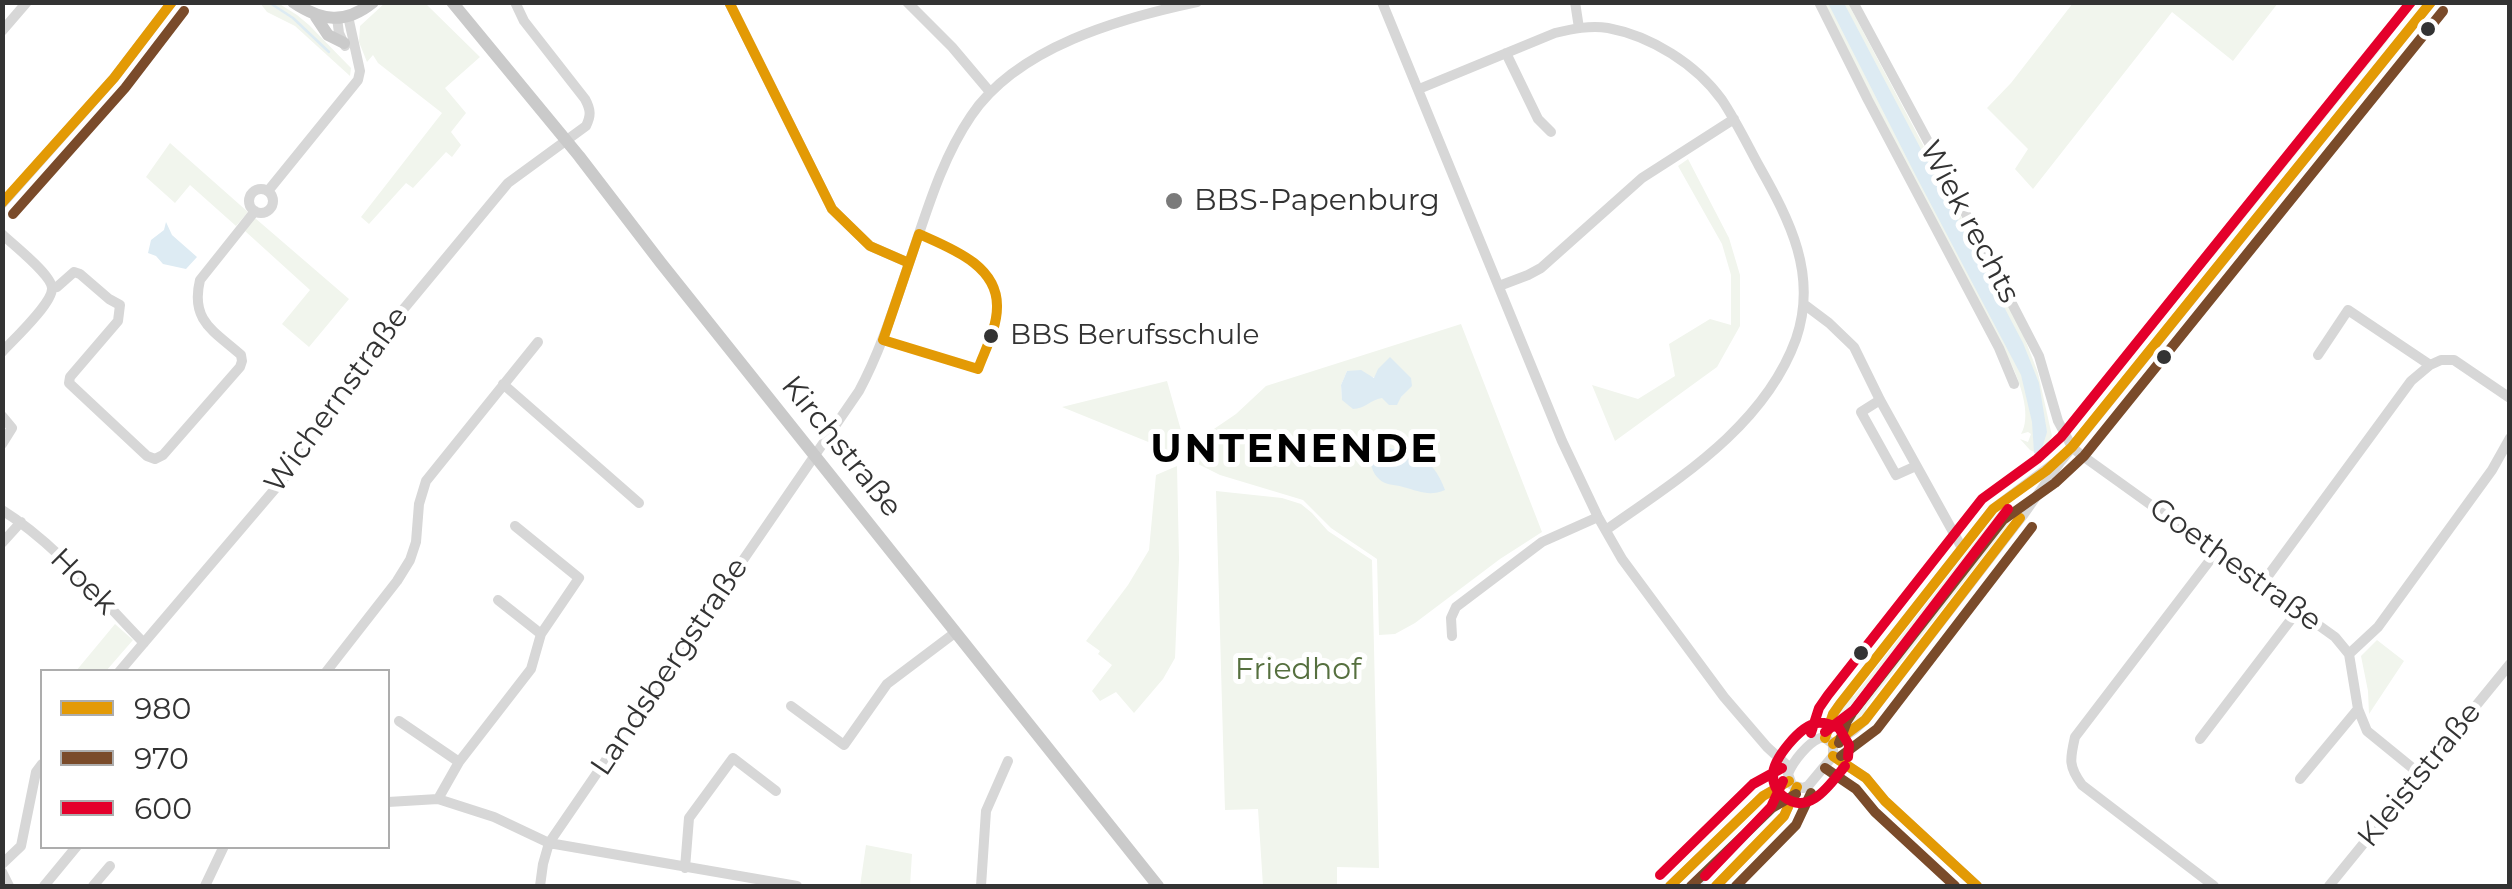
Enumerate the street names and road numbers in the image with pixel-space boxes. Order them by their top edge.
street label: Wiek rechts [1911,135,2027,309]
street label: Wichernstraße [257,300,417,500]
street label: Kirchstraße [773,369,909,525]
street label: Goethestraße [2142,490,2328,640]
street label: Hoek [42,541,124,623]
street label: Landsbergstraße [584,551,756,783]
street label: Kleiststraße [2351,695,2489,855]

